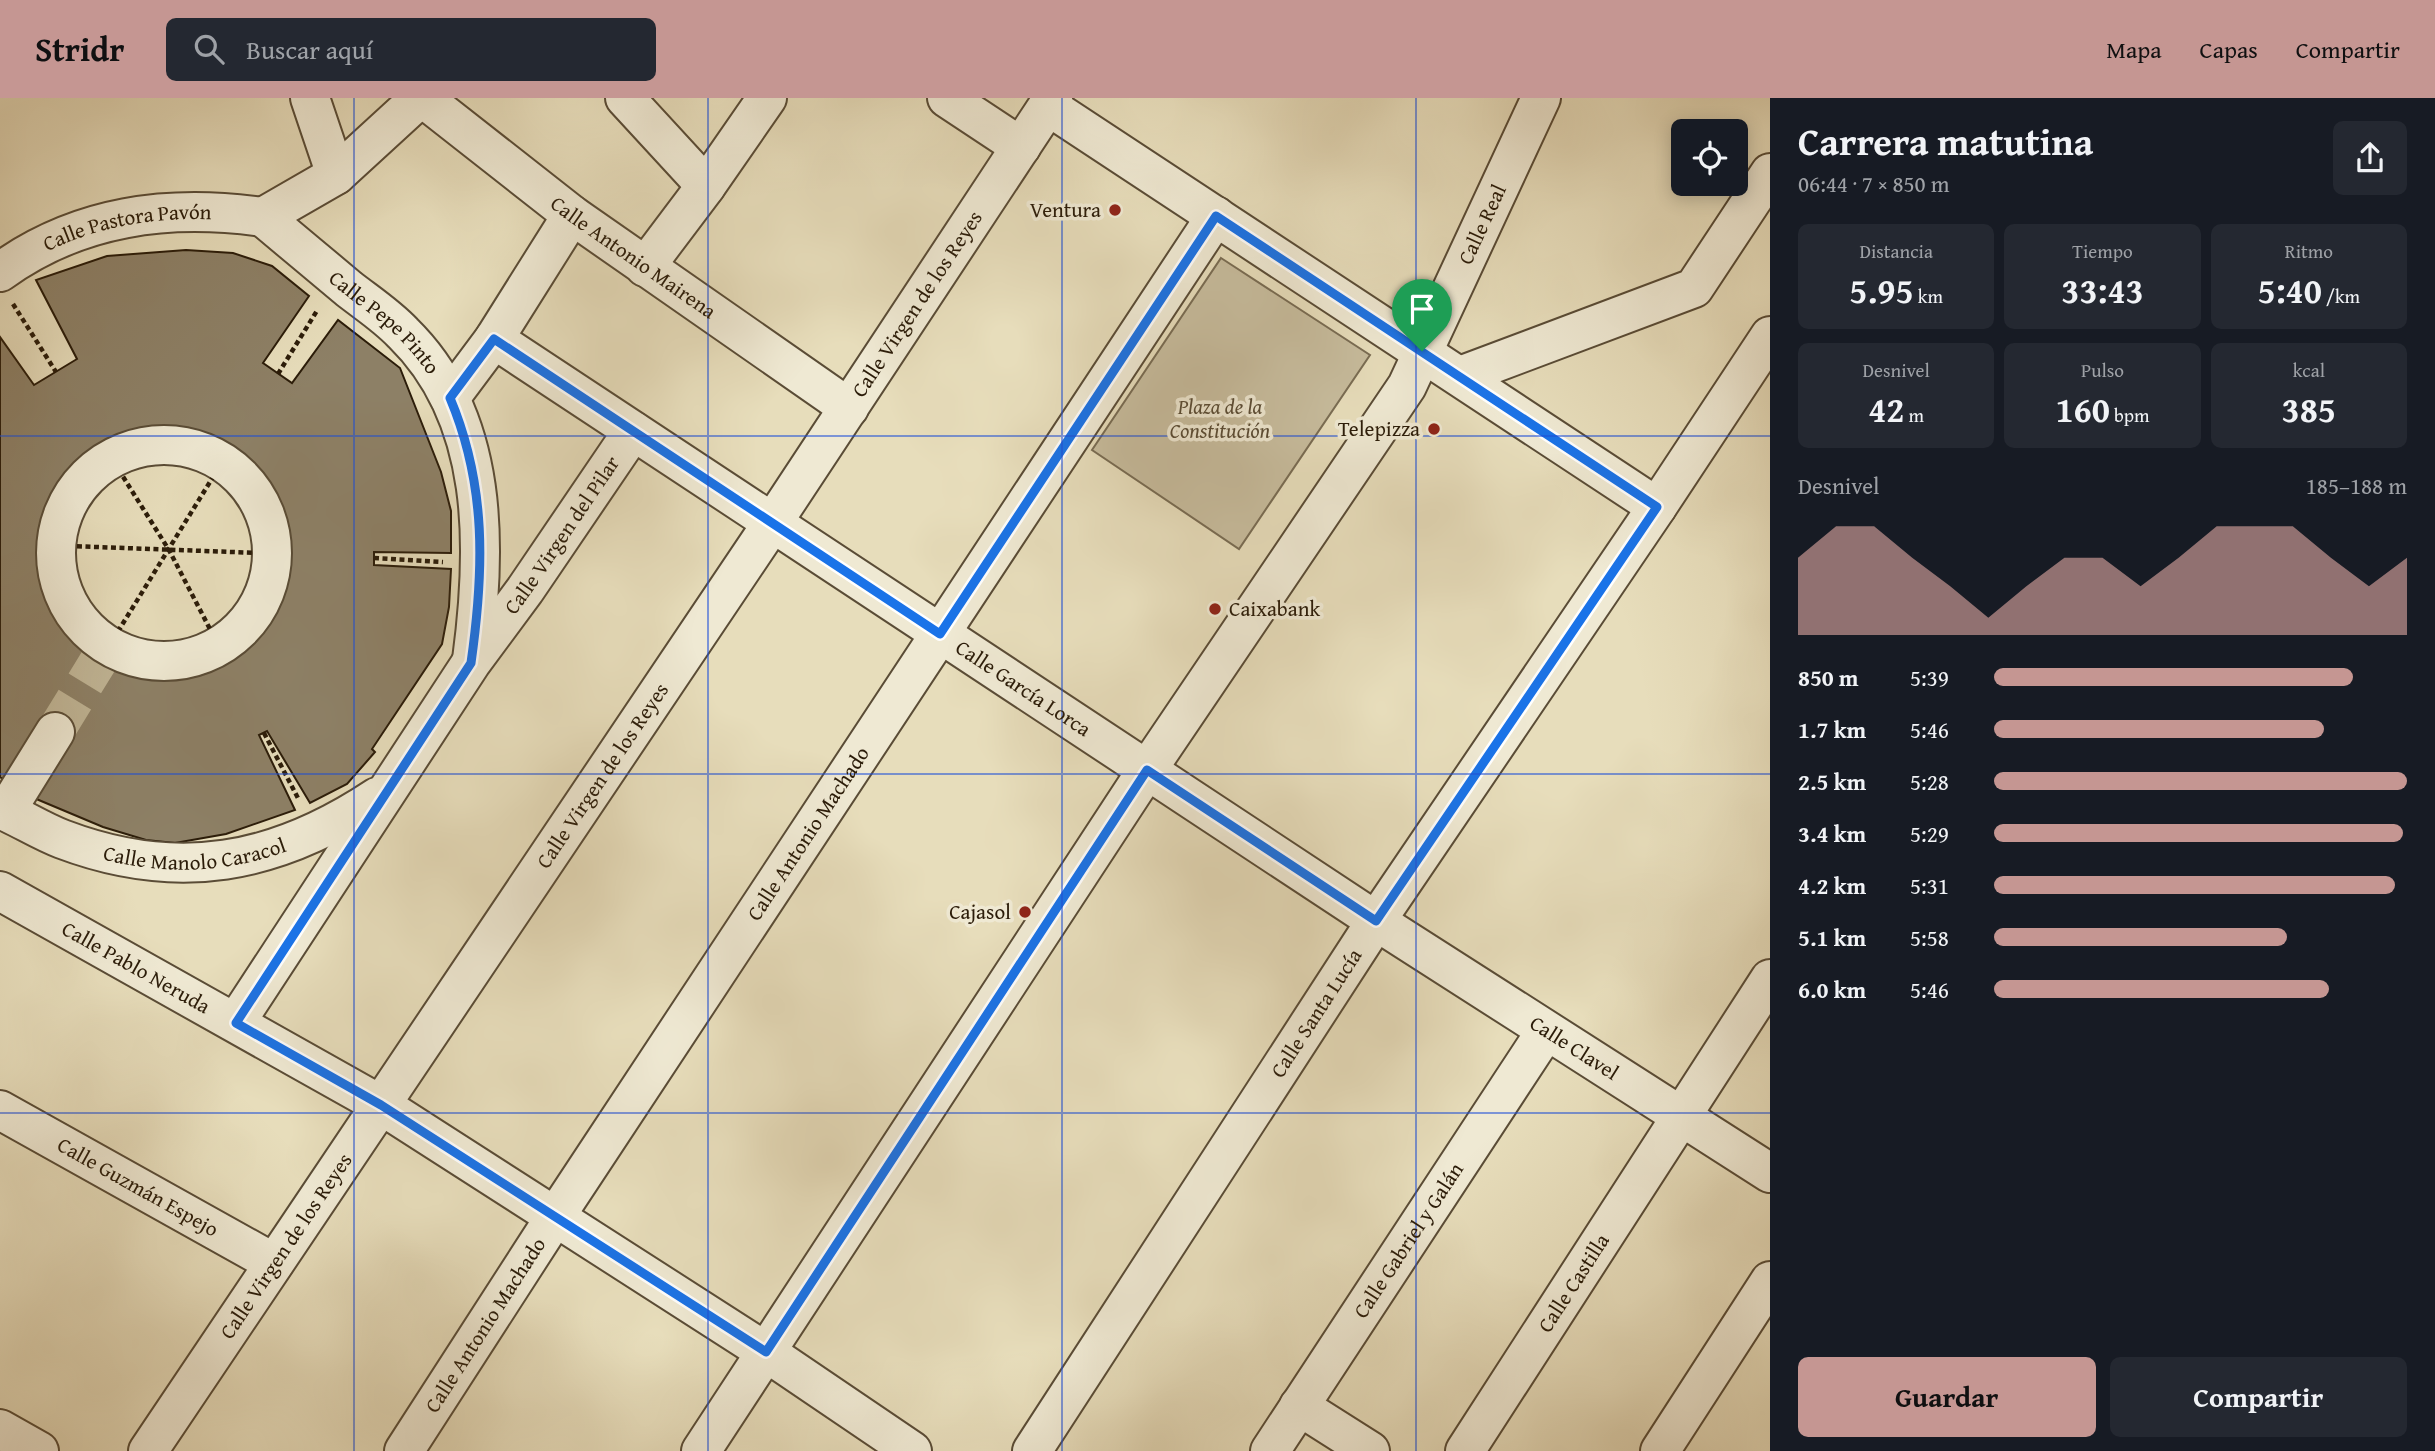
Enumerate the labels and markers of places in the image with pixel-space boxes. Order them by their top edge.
place label: Ventura [1030,194,1101,225]
marker: Ventura [1107,202,1123,218]
pin [1392,279,1452,351]
place label: Telepizza [1338,413,1420,444]
marker: Telepizza [1426,421,1442,437]
place label: Caixabank [1229,593,1320,624]
marker: Caixabank [1207,601,1223,617]
place label: Cajasol [949,896,1011,927]
marker: Cajasol [1017,904,1033,920]

